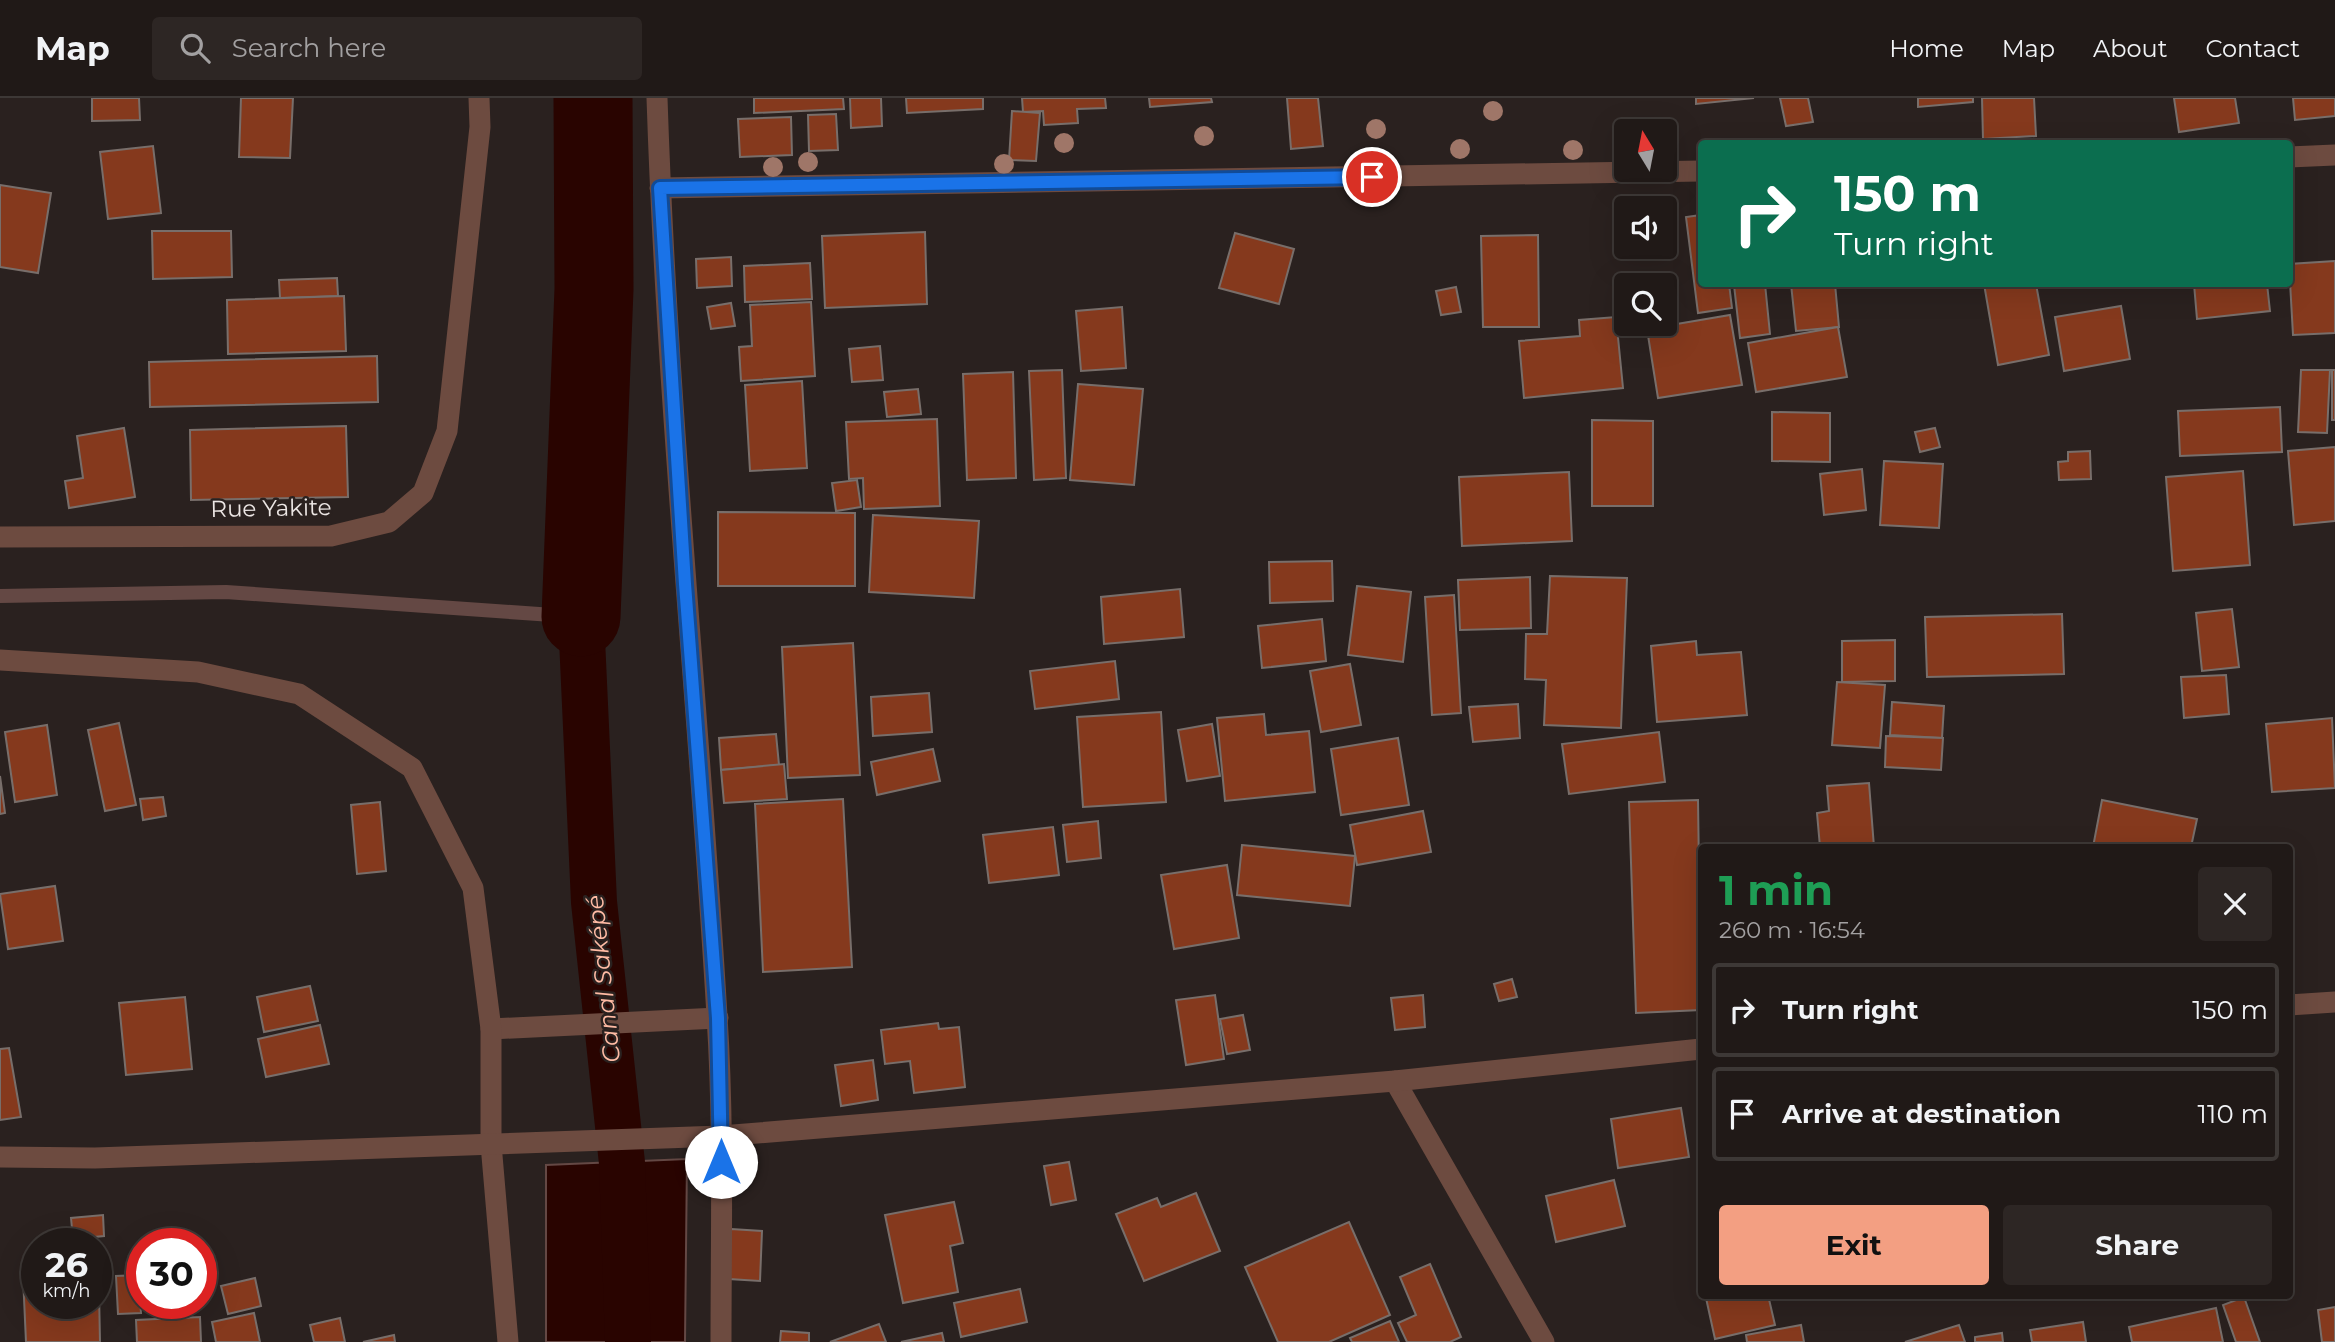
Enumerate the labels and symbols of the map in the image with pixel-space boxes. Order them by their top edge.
north arrow [1614,119,1676,182]
pin [1342,147,1402,207]
street label: Rue Yakite [210,493,332,523]
water label: Canal Saképé [580,894,626,1064]
position arrow [684,1125,758,1199]
speed limit sign: 30 [126,1228,217,1319]

